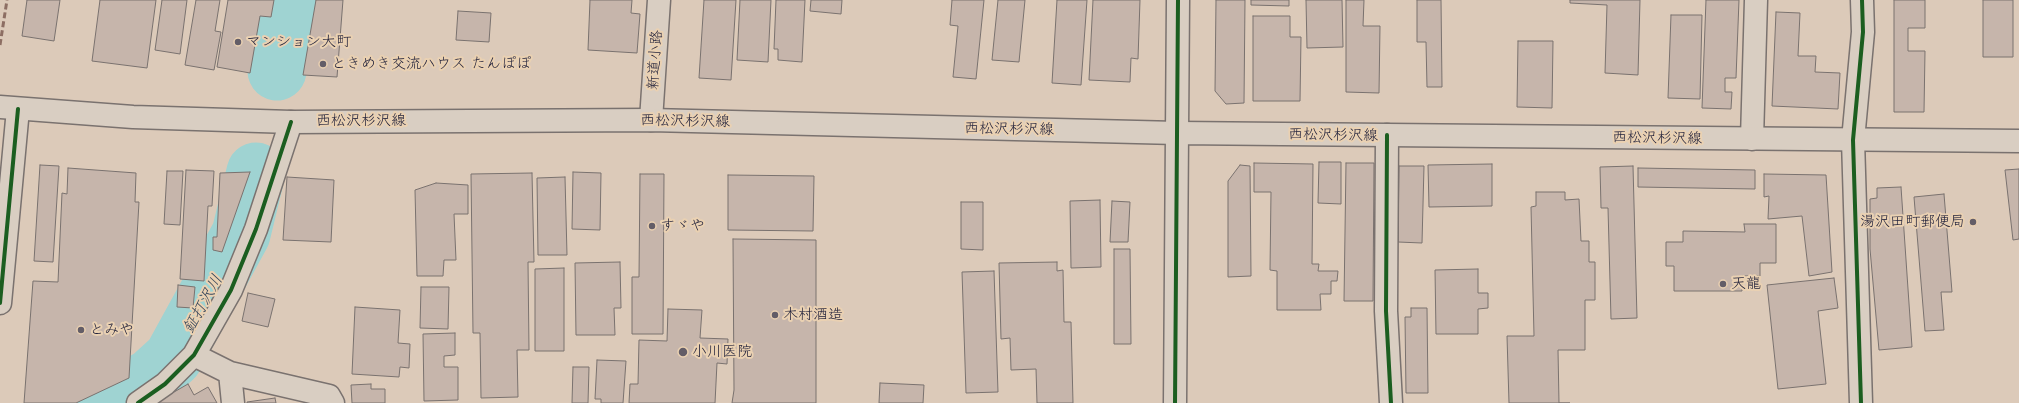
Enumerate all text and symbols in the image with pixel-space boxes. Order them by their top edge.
street label: 新道小路 [644,29,666,91]
place label: マンション大町 [246,33,351,51]
marker: マンション大町 [233,37,243,47]
place label: ときめき交流ハウス たんぽぽ [331,55,531,73]
marker: ときめき交流ハウス たんぽぽ [318,59,328,69]
street label: 西松沢杉沢線 [640,111,730,131]
street label: 西松沢杉沢線 [316,112,406,130]
street label: 西松沢杉沢線 [964,119,1054,139]
street label: 西松沢杉沢線 [1288,125,1378,145]
street label: 西松沢杉沢線 [1612,128,1702,148]
place label: 湯沢田町郵便局 [1860,213,1965,231]
place label: すゞや [660,217,705,235]
marker: 湯沢田町郵便局 [1968,217,1978,227]
marker: すゞや [647,221,657,231]
water label: 鉦打沢川 [179,271,227,337]
place label: 天龍 [1731,275,1761,293]
marker: 天龍 [1718,279,1728,289]
place label: 木村酒造 [783,306,843,324]
marker: 木村酒造 [770,310,780,320]
place label: とみや [89,321,134,339]
marker: とみや [76,325,86,335]
place label: 小川医院 [692,343,752,361]
marker: 小川医院 [677,346,689,358]

